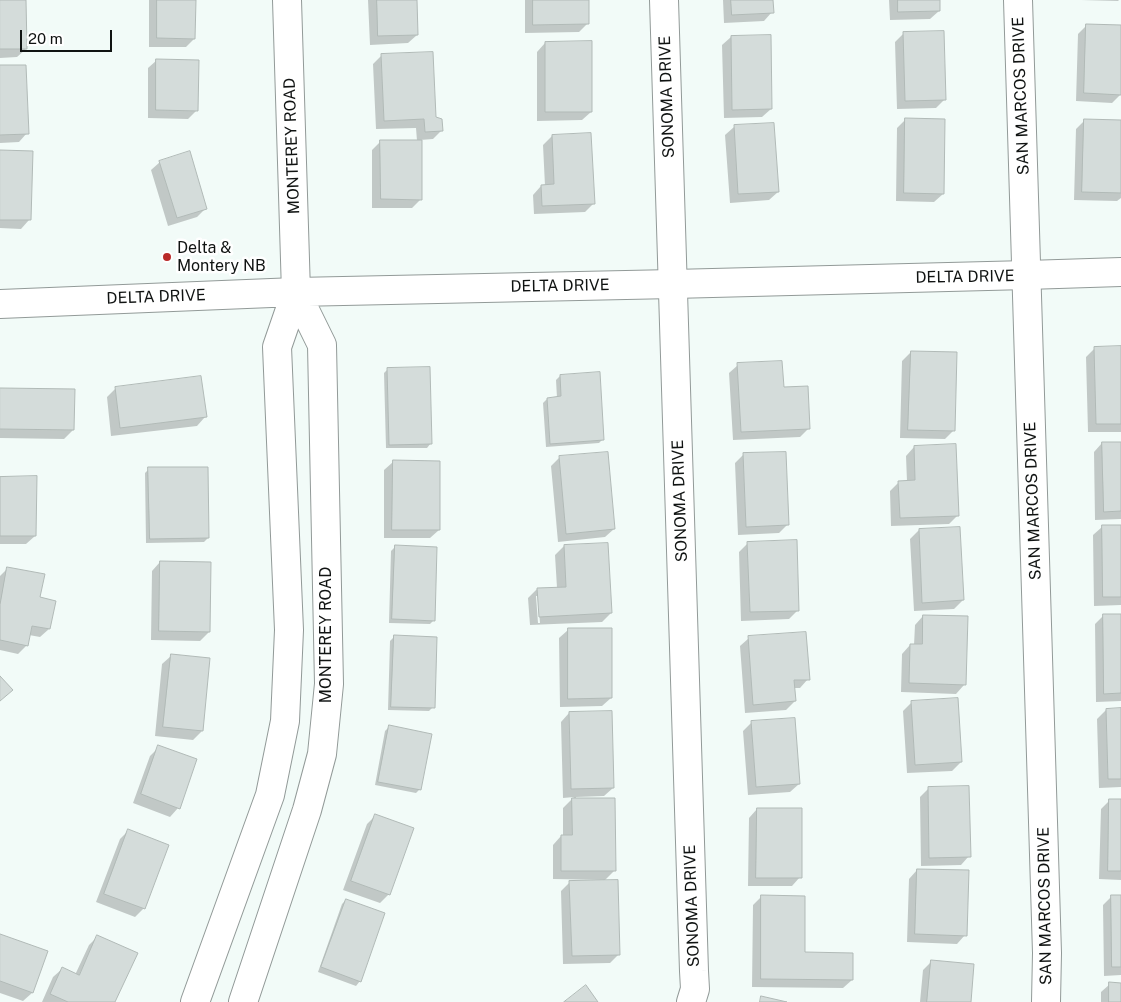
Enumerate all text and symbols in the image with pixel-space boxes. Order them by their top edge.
street label: SAN MARCOS DRIVE [1009,17,1033,175]
scale bar [22,20,115,52]
text: 20 m [28,30,63,47]
street label: SONOMA DRIVE [655,35,679,159]
street label: MONTEREY ROAD [280,77,304,215]
place label: Delta & Montery NB [177,238,266,276]
marker: Delta & Montery NB [161,251,173,263]
street label: DELTA DRIVE [915,267,1015,287]
street label: DELTA DRIVE [510,276,610,296]
street label: DELTA DRIVE [106,286,206,308]
street label: SAN MARCOS DRIVE [1021,422,1045,580]
street label: SONOMA DRIVE [668,439,692,563]
street label: MONTEREY ROAD [316,567,336,703]
street label: SAN MARCOS DRIVE [1034,827,1056,985]
street label: SONOMA DRIVE [680,844,704,968]

